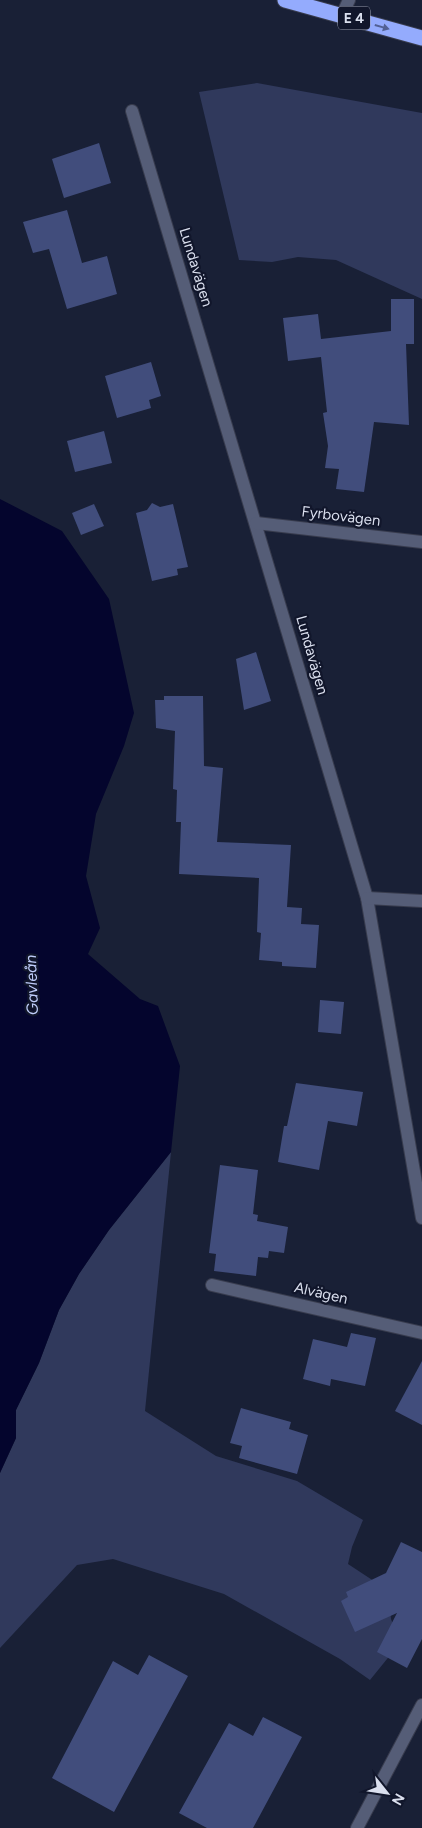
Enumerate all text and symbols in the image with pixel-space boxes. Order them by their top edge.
road number: E 4 [338,7,370,30]
one-way arrow [375,23,390,31]
street label: Lundavägen [175,225,217,309]
street label: Fyrbovägen [301,502,381,530]
street label: Lundavägen [292,613,332,697]
water label: Gavleån [21,954,42,1016]
street label: Alvägen [293,1278,349,1308]
north arrow [362,1768,412,1818]
text: N [388,1790,408,1808]

